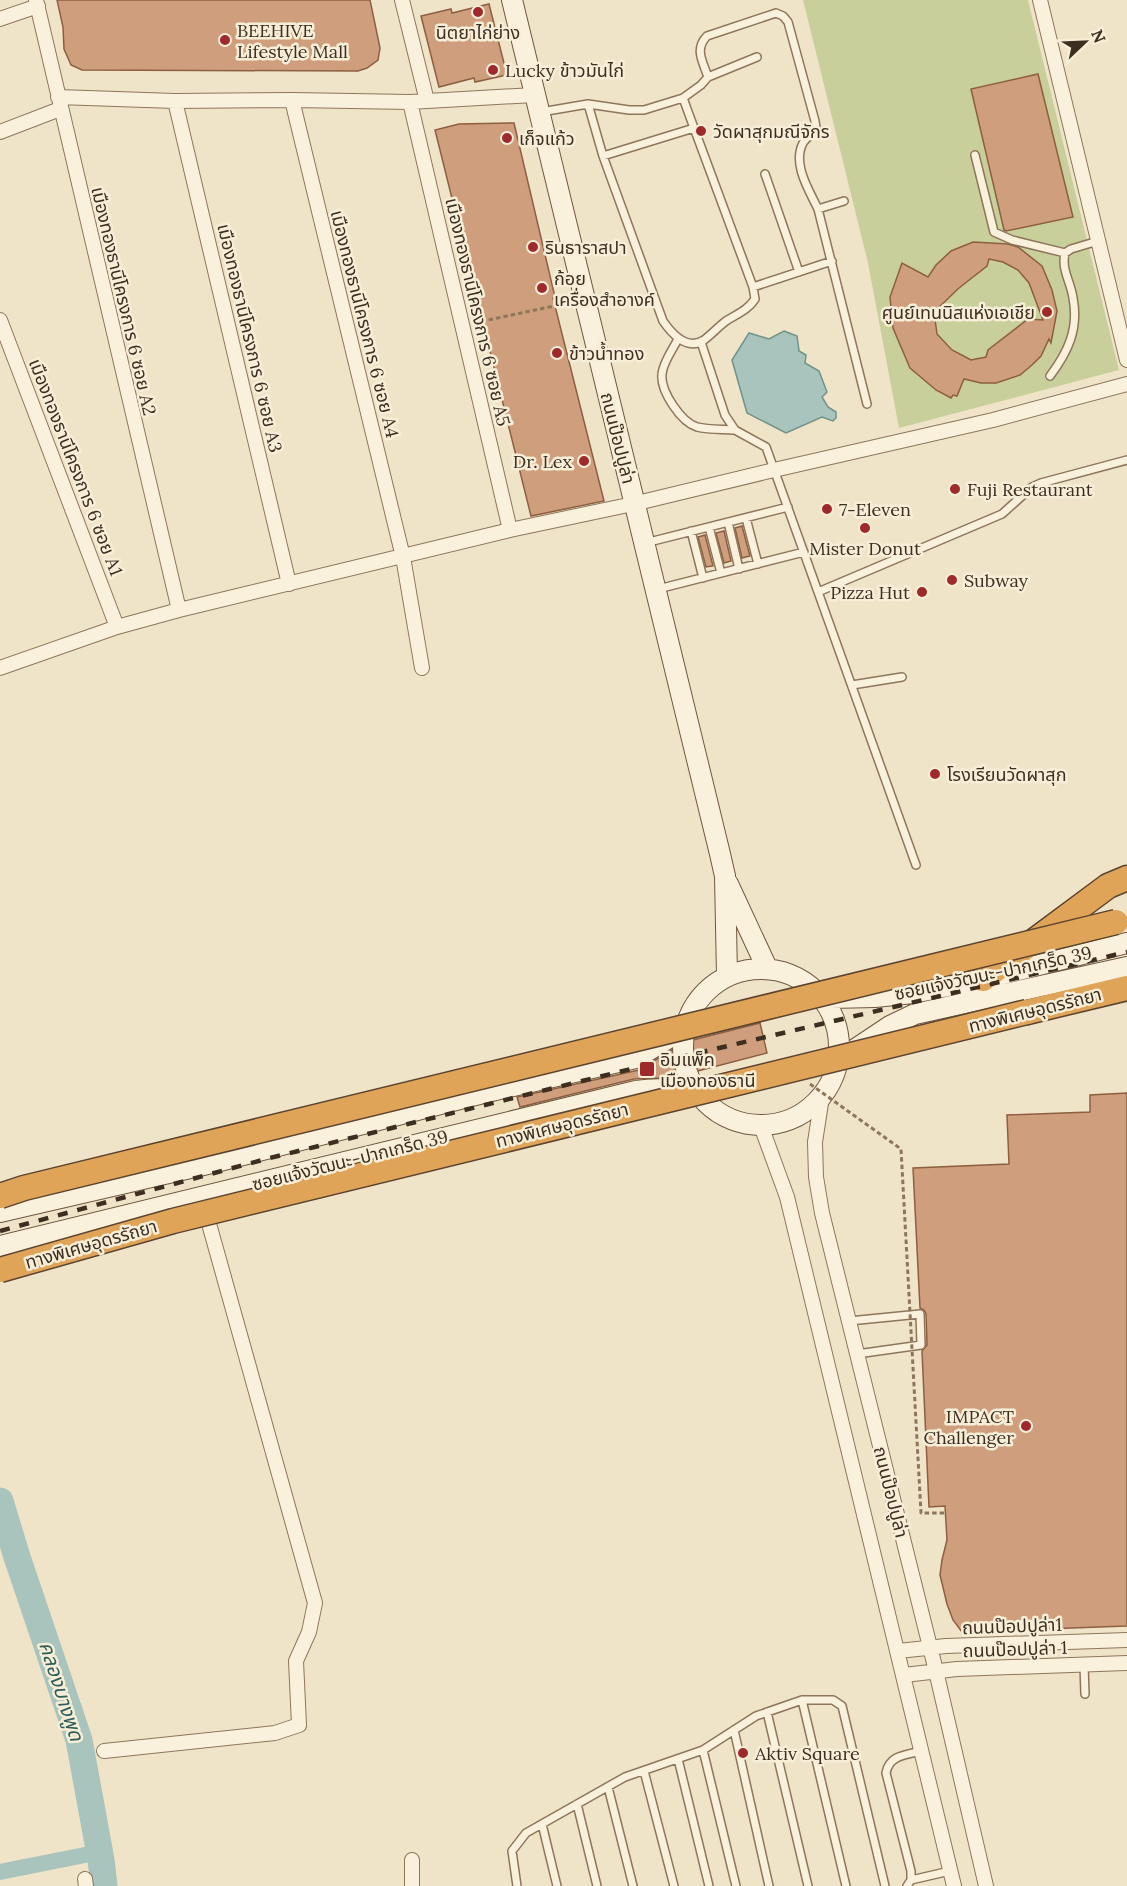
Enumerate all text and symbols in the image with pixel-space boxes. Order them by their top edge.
marker: นิตยาไก่ย่าง [471,5,485,19]
north arrow [1055,12,1115,72]
place label: BEEHIVE Lifestyle Mall [237,19,348,63]
place label: นิตยาไก่ย่าง [436,21,520,44]
text: N [1087,27,1110,46]
marker: BEEHIVE Lifestyle Mall [218,33,232,47]
place label: Lucky ข้าวมันไก่ [505,59,624,82]
marker: Lucky ข้าวมันไก่ [486,63,500,77]
place label: วัดผาสุกมณีจักร [713,120,830,143]
marker: วัดผาสุกมณีจักร [694,124,708,138]
place label: เก็จแก้ว [519,127,575,150]
marker: เก็จแก้ว [500,131,514,145]
street label: เมืองทองธานีโครงการ 6 ซอย A2 [86,184,162,418]
street label: เมืองทองธานีโครงการ 6 ซอย A5 [440,195,516,429]
street label: เมืองทองธานีโครงการ 6 ซอย A4 [326,208,405,440]
street label: เมืองทองธานีโครงการ 6 ซอย A3 [212,221,288,455]
place label: รินธาราสปา [545,236,627,259]
marker: รินธาราสปา [526,240,540,254]
place label: ก้อย เครื่องสำอางค์ [554,267,655,311]
marker: ก้อย เครื่องสำอางค์ [535,281,549,295]
place label: ศูนย์เทนนิสแห่งเอเชีย [882,301,1035,325]
marker: ศูนย์เทนนิสแห่งเอเชีย [1040,305,1054,319]
place label: ข้าวน้ำทอง [569,341,644,365]
marker: ข้าวน้ำทอง [550,346,564,360]
street label: เมืองทองธานีโครงการ 6 ซอย A1 [24,355,128,579]
street label: ถนนป๊อปปูล่า [595,390,640,486]
place label: Dr. Lex [513,450,572,473]
marker: Dr. Lex [577,454,591,468]
place label: Fuji Restaurant [967,478,1093,501]
marker: Fuji Restaurant [948,482,962,496]
place label: 7-Eleven [839,498,911,521]
marker: 7-Eleven [820,502,834,516]
marker: Mister Donut [858,521,872,535]
place label: Mister Donut [809,537,921,560]
place label: Subway [964,569,1029,592]
marker: Subway [945,573,959,587]
place label: Pizza Hut [830,581,910,604]
marker: Pizza Hut [915,585,929,599]
place label: โรงเรียนวัดผาสุก [947,763,1066,786]
marker: โรงเรียนวัดผาสุก [928,767,942,781]
street label: ซอยแจ้งวัฒนะ-ปากเกร็ด 39 [892,941,1094,1005]
street label: ทางพิเศษอุดรรัถยา [966,982,1104,1038]
place label: อิมแพ็ค เมืองทองธานี [660,1048,755,1092]
marker: อิมแพ็ค เมืองทองธานี [638,1060,656,1078]
street label: ทางพิเศษอุดรรัถยา [493,1097,631,1153]
street label: ซอยแจ้งวัฒนะ-ปากเกร็ด 39 [250,1125,450,1195]
street label: ทางพิเศษอุดรรัถยา [22,1214,160,1274]
place label: IMPACT Challenger [923,1405,1014,1449]
marker: IMPACT Challenger [1019,1419,1033,1433]
street label: ถนนป๊อปปูล่า [868,1444,913,1540]
street label: ถนนป๊อปปูล่า1 [962,1613,1062,1640]
street label: ถนนป๊อปปูล่า 1 [962,1636,1068,1663]
water label: คลองบางพูด [33,1638,90,1745]
place label: Aktiv Square [754,1742,860,1765]
marker: Aktiv Square [736,1746,750,1760]

